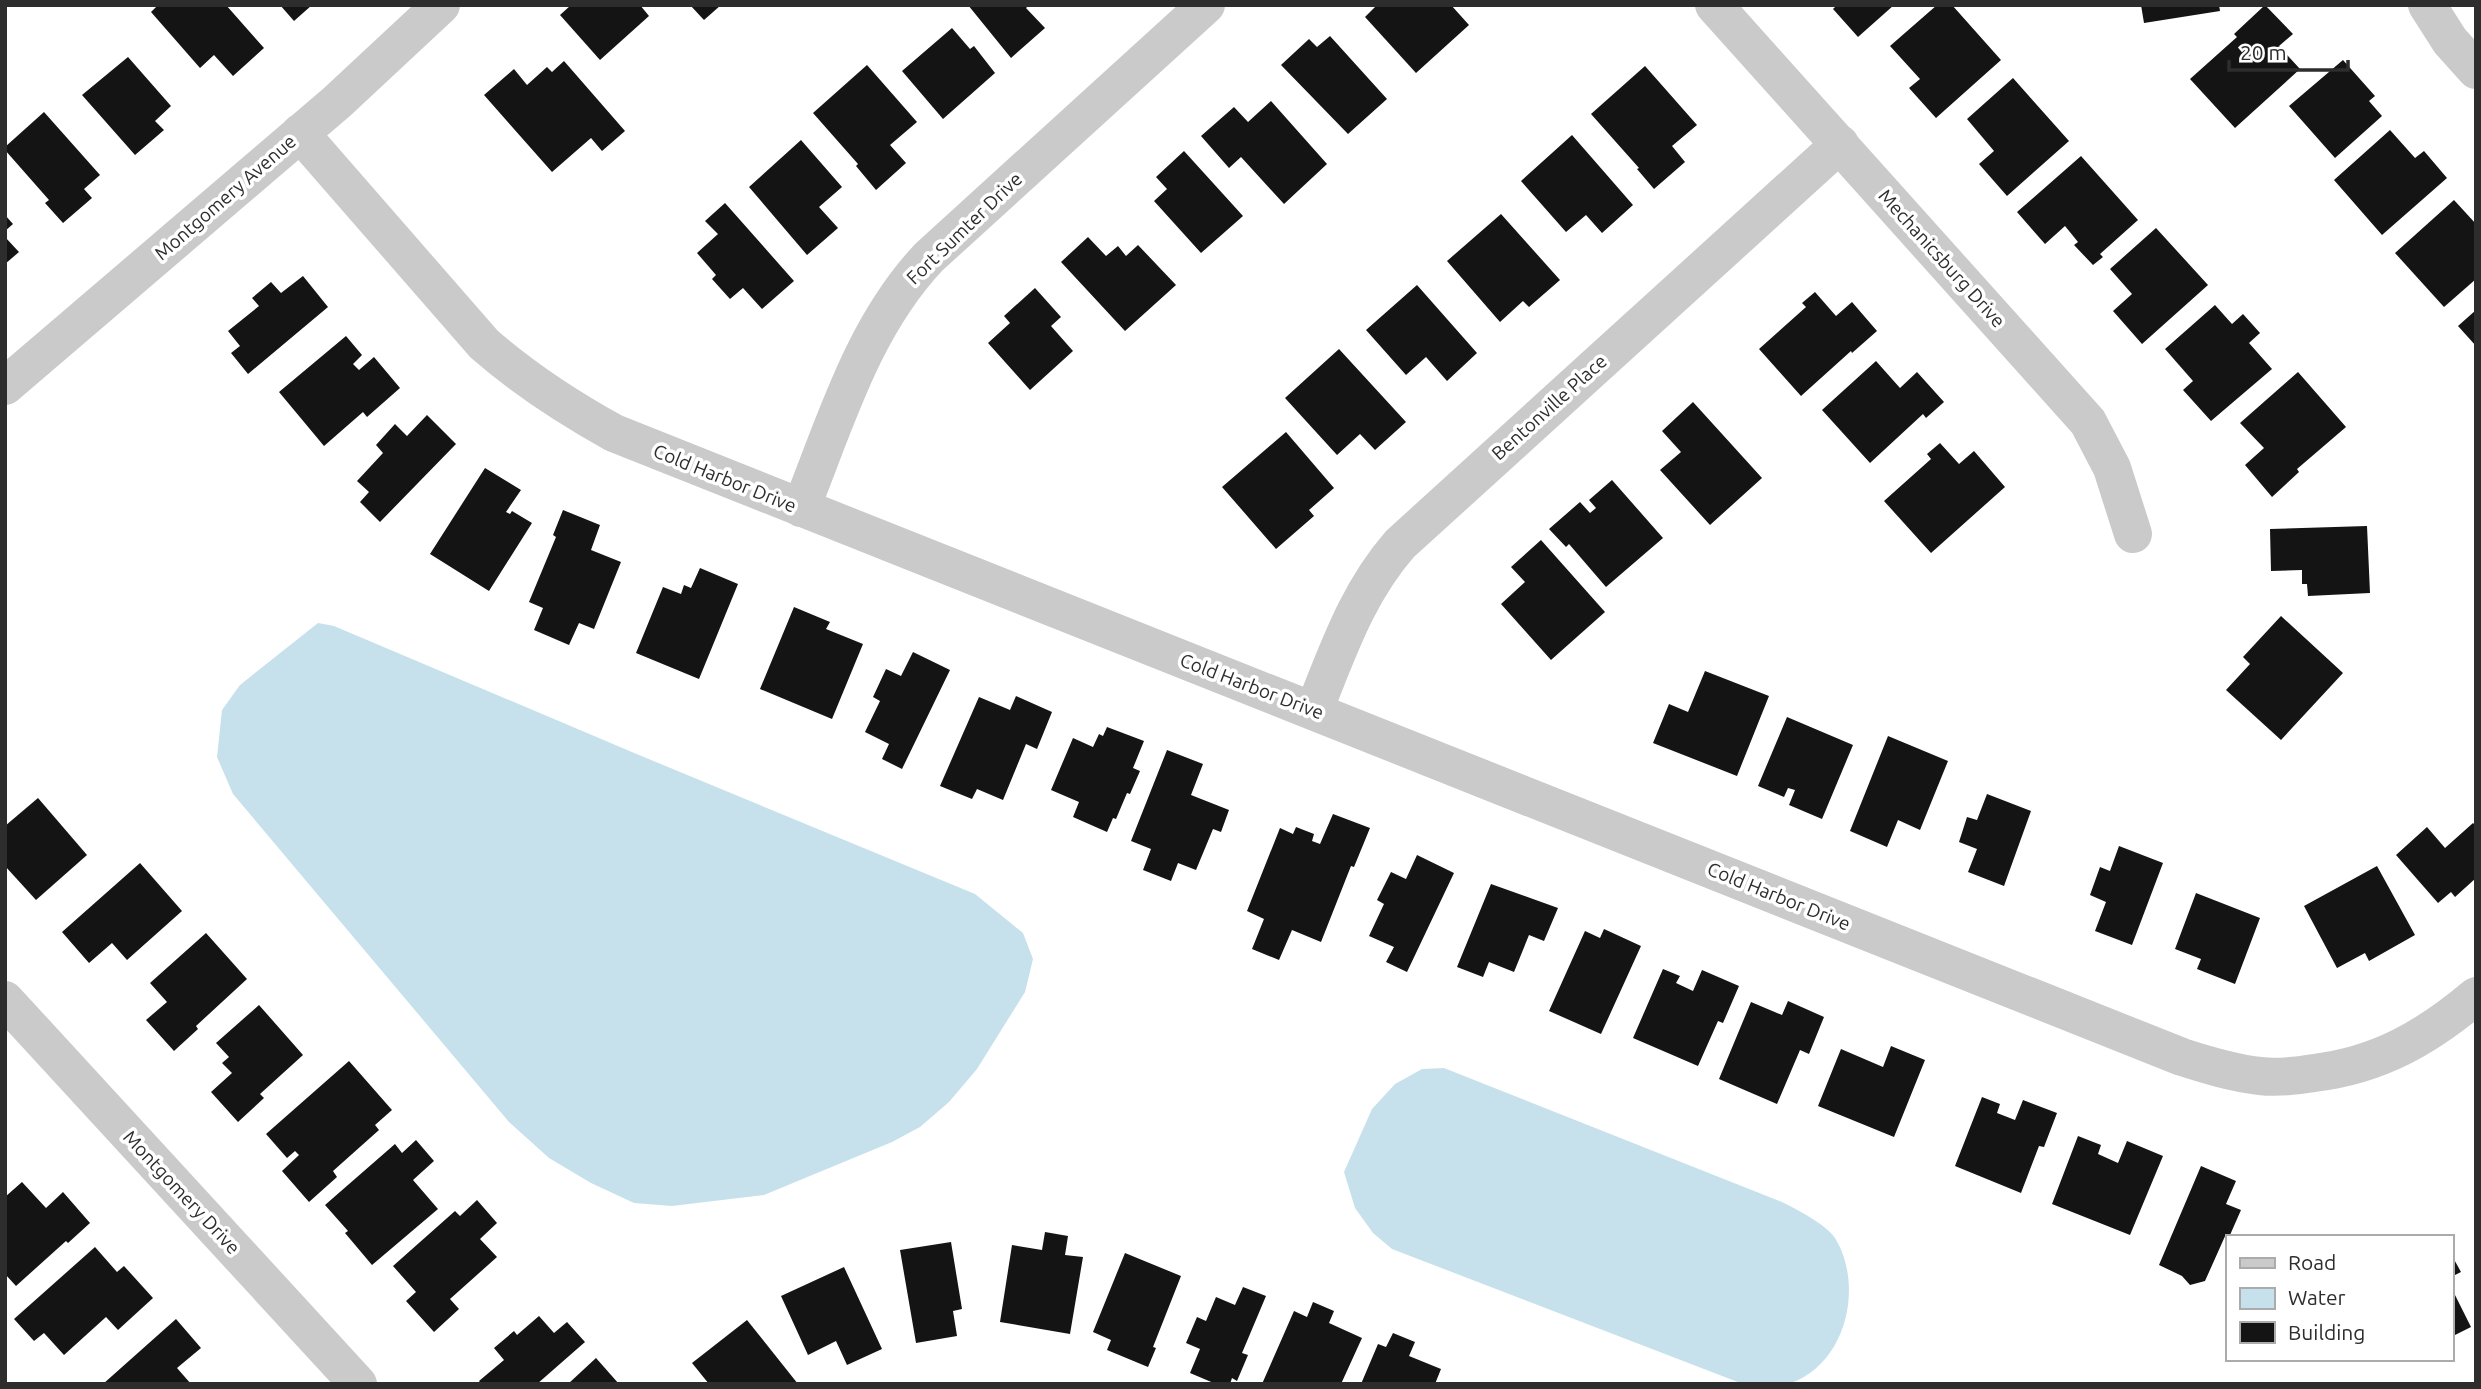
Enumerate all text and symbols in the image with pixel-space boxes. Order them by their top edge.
scale bar [2229,28,2348,72]
text: 20 m [2240,40,2287,64]
street label: Montgomery Avenue [150,130,300,264]
street label: Fort Sumter Drive [902,167,1026,289]
street label: Mechanicsburg Drive [1874,184,2010,332]
street label: Bentonville Place [1487,350,1611,464]
street label: Cold Harbor Drive [650,439,800,517]
street label: Cold Harbor Drive [1177,648,1327,724]
street label: Cold Harbor Drive [1704,857,1854,935]
street label: Montgomery Drive [119,1126,245,1258]
legend [2226,1235,2453,1361]
text: Road [2288,1250,2336,1274]
text: Water [2288,1285,2346,1309]
text: Building [2288,1320,2365,1344]

